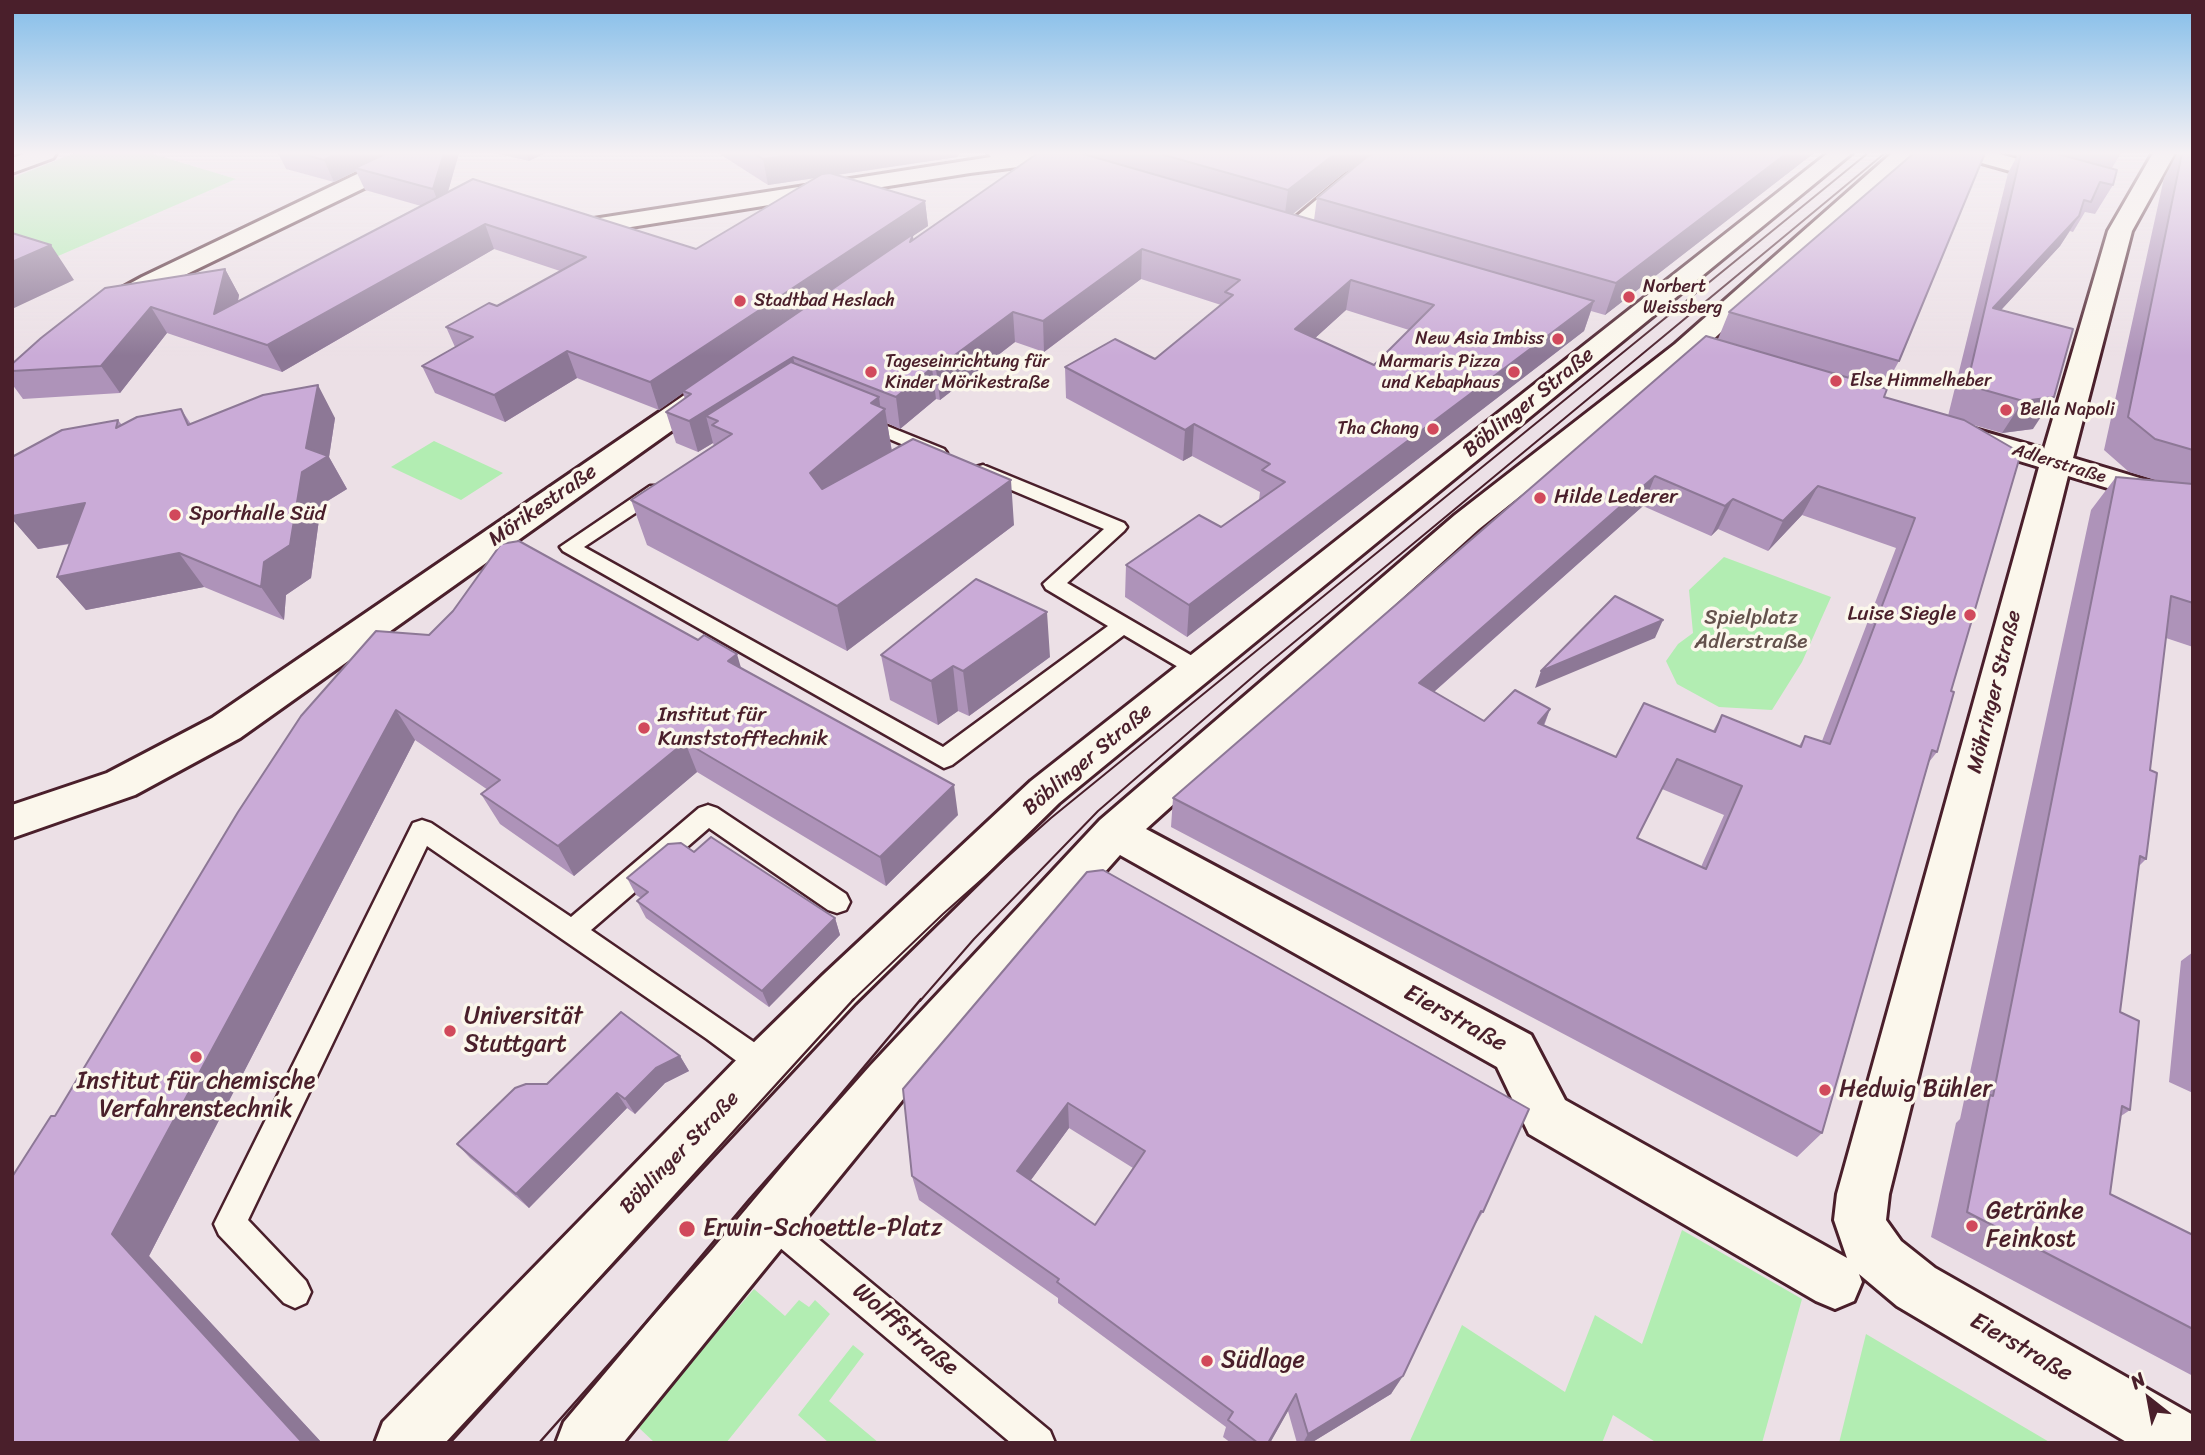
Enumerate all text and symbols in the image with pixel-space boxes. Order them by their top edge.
place label: Norbert Weissberg [1643,276,1722,318]
marker: Norbert Weissberg [1621,289,1637,305]
place label: Stadtbad Heslach [754,290,895,312]
marker: Stadtbad Heslach [732,293,748,309]
place label: New Asia Imbiss [1415,328,1544,350]
marker: New Asia Imbiss [1550,331,1566,347]
street label: Böblinger Straße [1459,343,1599,463]
place label: Tageseinrichtung für Kinder Mörikestraße [885,351,1050,394]
place label: Marmaris Pizza und Kebaphaus [1379,351,1500,394]
marker: Tageseinrichtung für Kinder Mörikestraße [863,364,879,380]
marker: Marmaris Pizza und Kebaphaus [1506,364,1522,380]
place label: Else Himmelheber [1850,370,1991,392]
marker: Else Himmelheber [1828,373,1844,389]
place label: Bella Napoli [2020,399,2115,421]
marker: Bella Napoli [1998,402,2014,418]
place label: Tha Chang [1337,418,1419,440]
marker: Tha Chang [1425,421,1441,437]
street label: Adlerstraße [2010,440,2108,488]
street label: Mörikestraße [484,459,602,553]
place label: Hilde Lederer [1554,485,1678,511]
marker: Hilde Lederer [1532,490,1548,506]
place label: Sporthalle Süd [189,502,326,528]
marker: Sporthalle Süd [167,507,183,523]
place label: Luise Siegle [1848,602,1956,628]
park label: Spielplatz Adlerstraße [1695,606,1807,656]
marker: Luise Siegle [1962,607,1978,623]
street label: Möhringer Straße [1963,608,2027,776]
street label: Böblinger Straße [1018,699,1158,821]
place label: Institut für Kunststofftechnik [658,703,828,753]
marker: Institut für Kunststofftechnik [636,720,652,736]
street label: Eierstraße [1398,979,1512,1059]
place label: Universität Stuttgart [464,1003,583,1059]
marker: Universität Stuttgart [442,1023,458,1039]
marker: Institut für chemische Verfahrenstechnik [188,1049,204,1065]
place label: Institut für chemische Verfahrenstechnik [77,1068,315,1124]
place label: Hedwig Bühler [1839,1076,1992,1104]
marker: Hedwig Bühler [1817,1082,1833,1098]
street label: Böblinger Straße [615,1086,745,1220]
place label: Getränke Feinkost [1986,1198,2084,1254]
place label: Erwin-Schoettle-Platz [703,1215,942,1243]
marker: Getränke Feinkost [1964,1218,1980,1234]
marker: Erwin-Schoettle-Platz [677,1219,697,1239]
street label: Wolffstraße [846,1277,964,1383]
street label: Eierstraße [1965,1307,2077,1389]
place label: Südlage [1221,1347,1305,1375]
marker: Südlage [1199,1353,1215,1369]
text: N [2124,1363,2152,1398]
north arrow [2114,1364,2184,1434]

